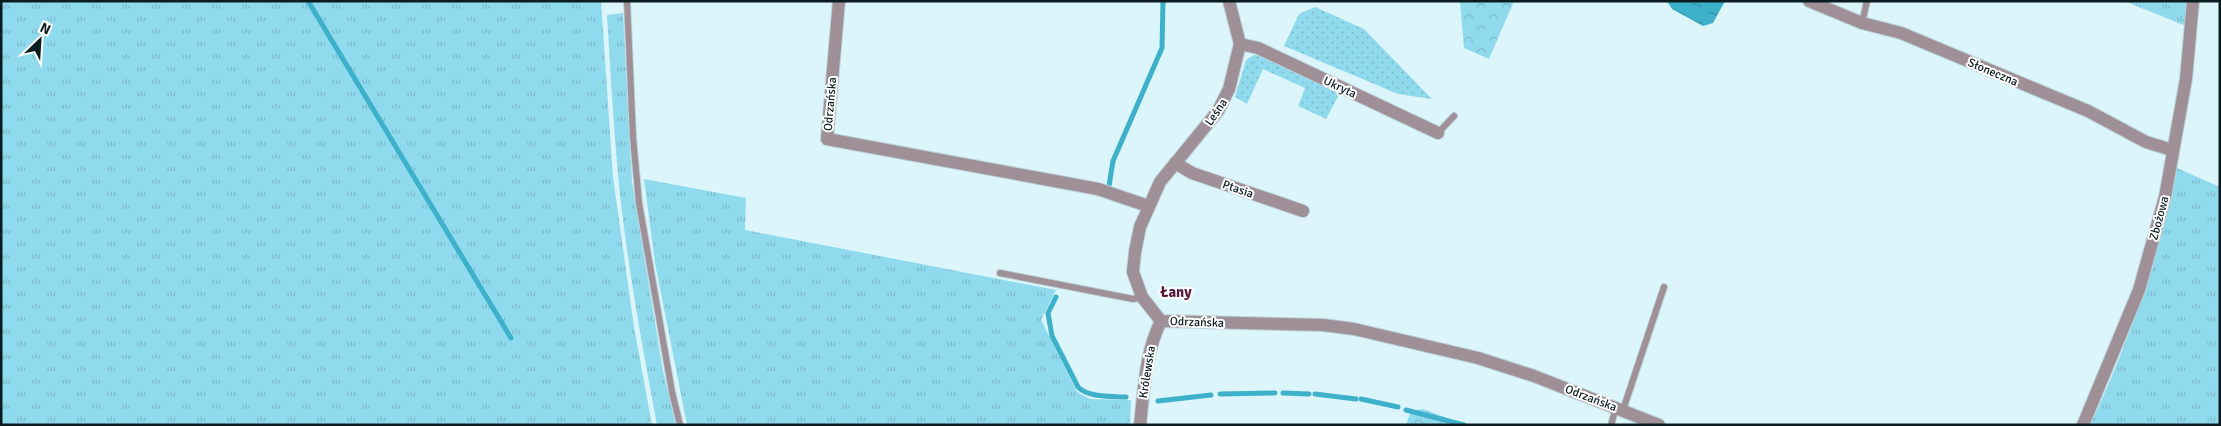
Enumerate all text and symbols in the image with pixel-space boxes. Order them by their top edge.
north arrow [15,15,65,65]
text: N [37,19,53,38]
street label: Słoneczna [1965,55,2020,90]
street label: Ukryta [1321,73,1359,102]
street label: Odrzańska [821,76,840,132]
street label: Leśna [1202,96,1231,129]
street label: Ptasia [1220,177,1255,202]
street label: Zbożowa [2146,194,2173,242]
district label: Łany [1159,283,1192,301]
street label: Odrzańska [1170,314,1224,331]
street label: Królewska [1136,345,1159,399]
street label: Odrzańska [1563,382,1619,415]

